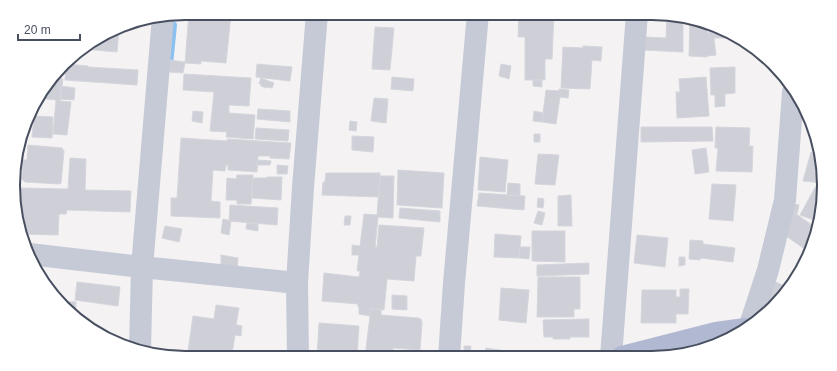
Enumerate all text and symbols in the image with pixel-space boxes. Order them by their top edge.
scale bar [18,16,80,42]
text: 20 m [24,23,51,37]

